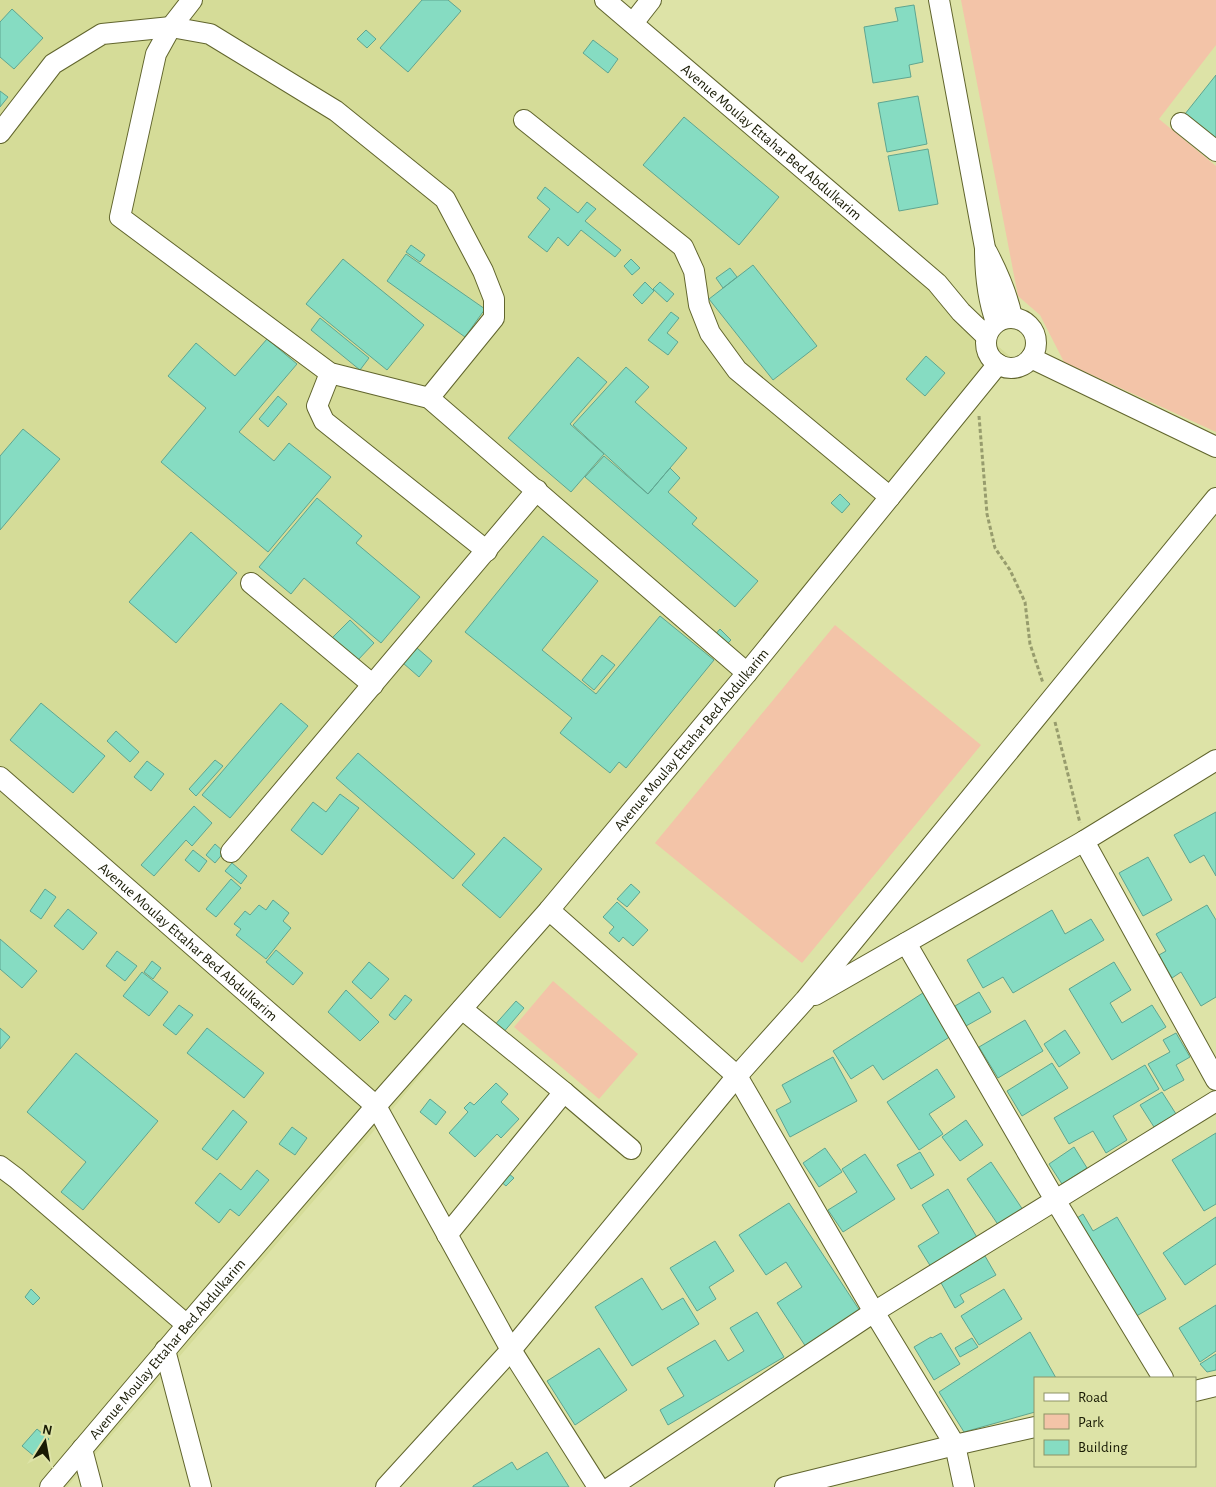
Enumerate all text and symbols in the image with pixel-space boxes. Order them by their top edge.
street label: Avenue Moulay Ettahar Bed Abdulkarim [678,61,865,223]
street label: Avenue Moulay Ettahar Bed Abdulkarim [611,645,771,833]
street label: Avenue Moulay Ettahar Bed Abdulkarim [96,860,280,1024]
street label: Avenue Moulay Ettahar Bed Abdulkarim [86,1256,248,1442]
legend [1034,1377,1196,1467]
text: Road [1078,1390,1108,1405]
text: Park [1078,1415,1104,1430]
north arrow [20,1417,70,1467]
text: N [41,1422,53,1438]
text: Building [1078,1440,1128,1455]

